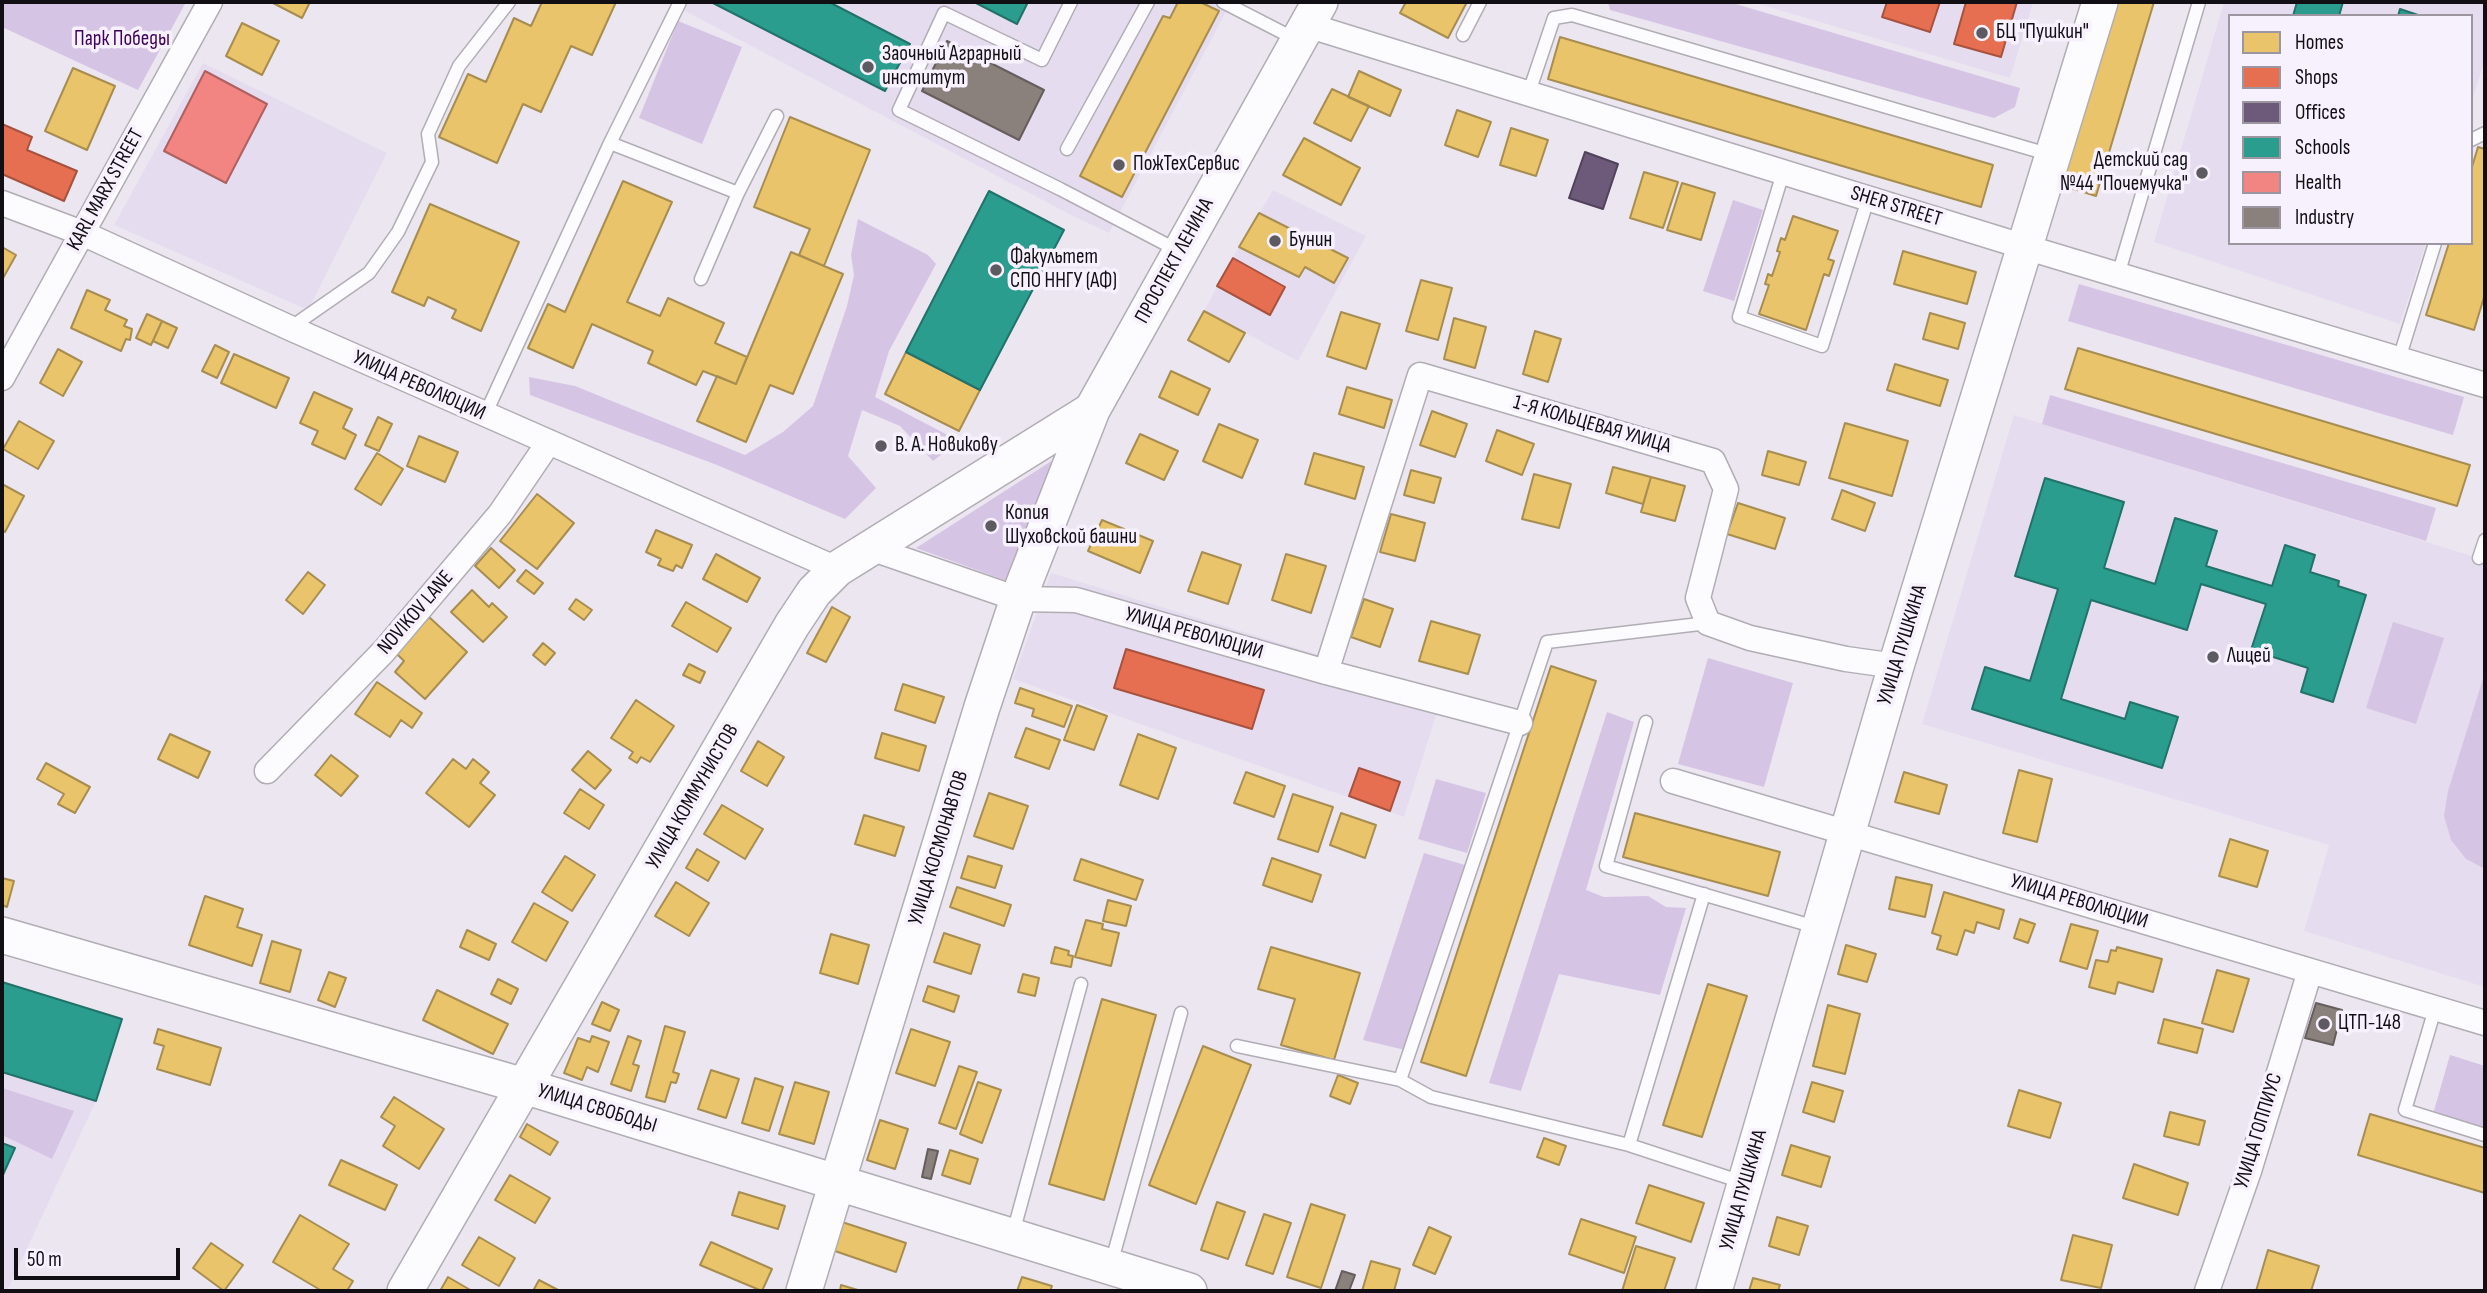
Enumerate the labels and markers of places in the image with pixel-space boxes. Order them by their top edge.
place label: БЦ "Пушкин" [1996,20,2089,46]
marker: БЦ "Пушкин" [1974,25,1990,41]
place label: Заочный Аграрный институт [882,42,1021,92]
marker: Заочный Аграрный институт [860,59,876,75]
place label: Детский сад №44 "Почемучка" [2060,148,2188,198]
place label: ПожТехСервис [1133,152,1240,178]
marker: ПожТехСервис [1111,157,1127,173]
marker: Детский сад №44 "Почемучка" [2194,165,2210,181]
place label: Бунин [1289,228,1332,254]
marker: Бунин [1267,233,1283,249]
place label: Факультет СПО ННГУ (АФ) [1010,245,1117,295]
marker: Факультет СПО ННГУ (АФ) [988,262,1004,278]
place label: В. А. Новикову [895,433,998,459]
marker: В. А. Новикову [873,438,889,454]
place label: Копия Шуховской башни [1005,501,1137,551]
marker: Копия Шуховской башни [983,518,999,534]
place label: Лицей [2227,644,2271,670]
marker: Лицей [2205,649,2221,665]
place label: ЦТП-148 [2338,1011,2401,1037]
marker: ЦТП-148 [2316,1016,2332,1032]

